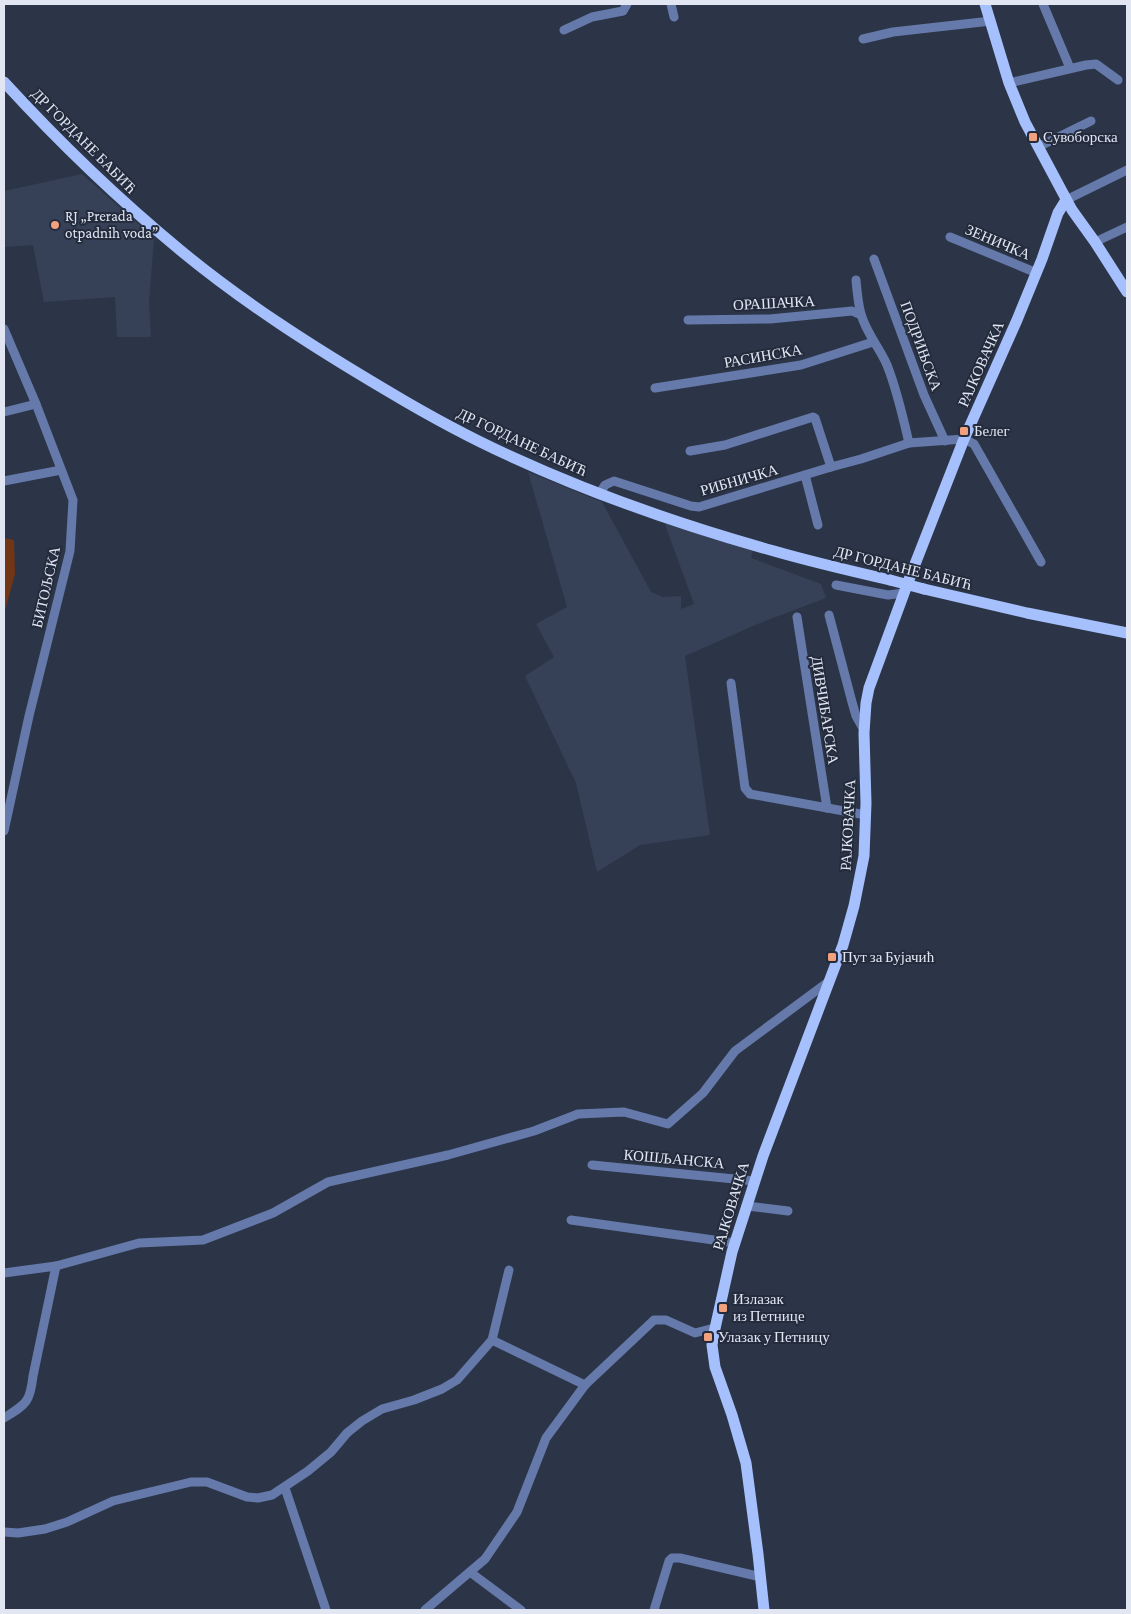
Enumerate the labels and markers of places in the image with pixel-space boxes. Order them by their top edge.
place label: Сувоборска [1043,129,1118,145]
marker: Сувоборска [1027,131,1039,143]
place label: RJ „Prerada otpadnih voda” [65,208,158,242]
marker: RJ „Prerada otpadnih voda” [49,219,61,231]
place label: Белег [974,423,1010,439]
marker: Белег [958,425,970,437]
place label: Пут за Бујачић [842,949,935,965]
marker: Пут за Бујачић [826,951,838,963]
place label: Излазак из Петнице [733,1291,805,1324]
marker: Излазак из Петнице [717,1302,729,1314]
place label: Улазак у Петницу [718,1329,830,1345]
marker: Улазак у Петницу [702,1331,714,1343]

